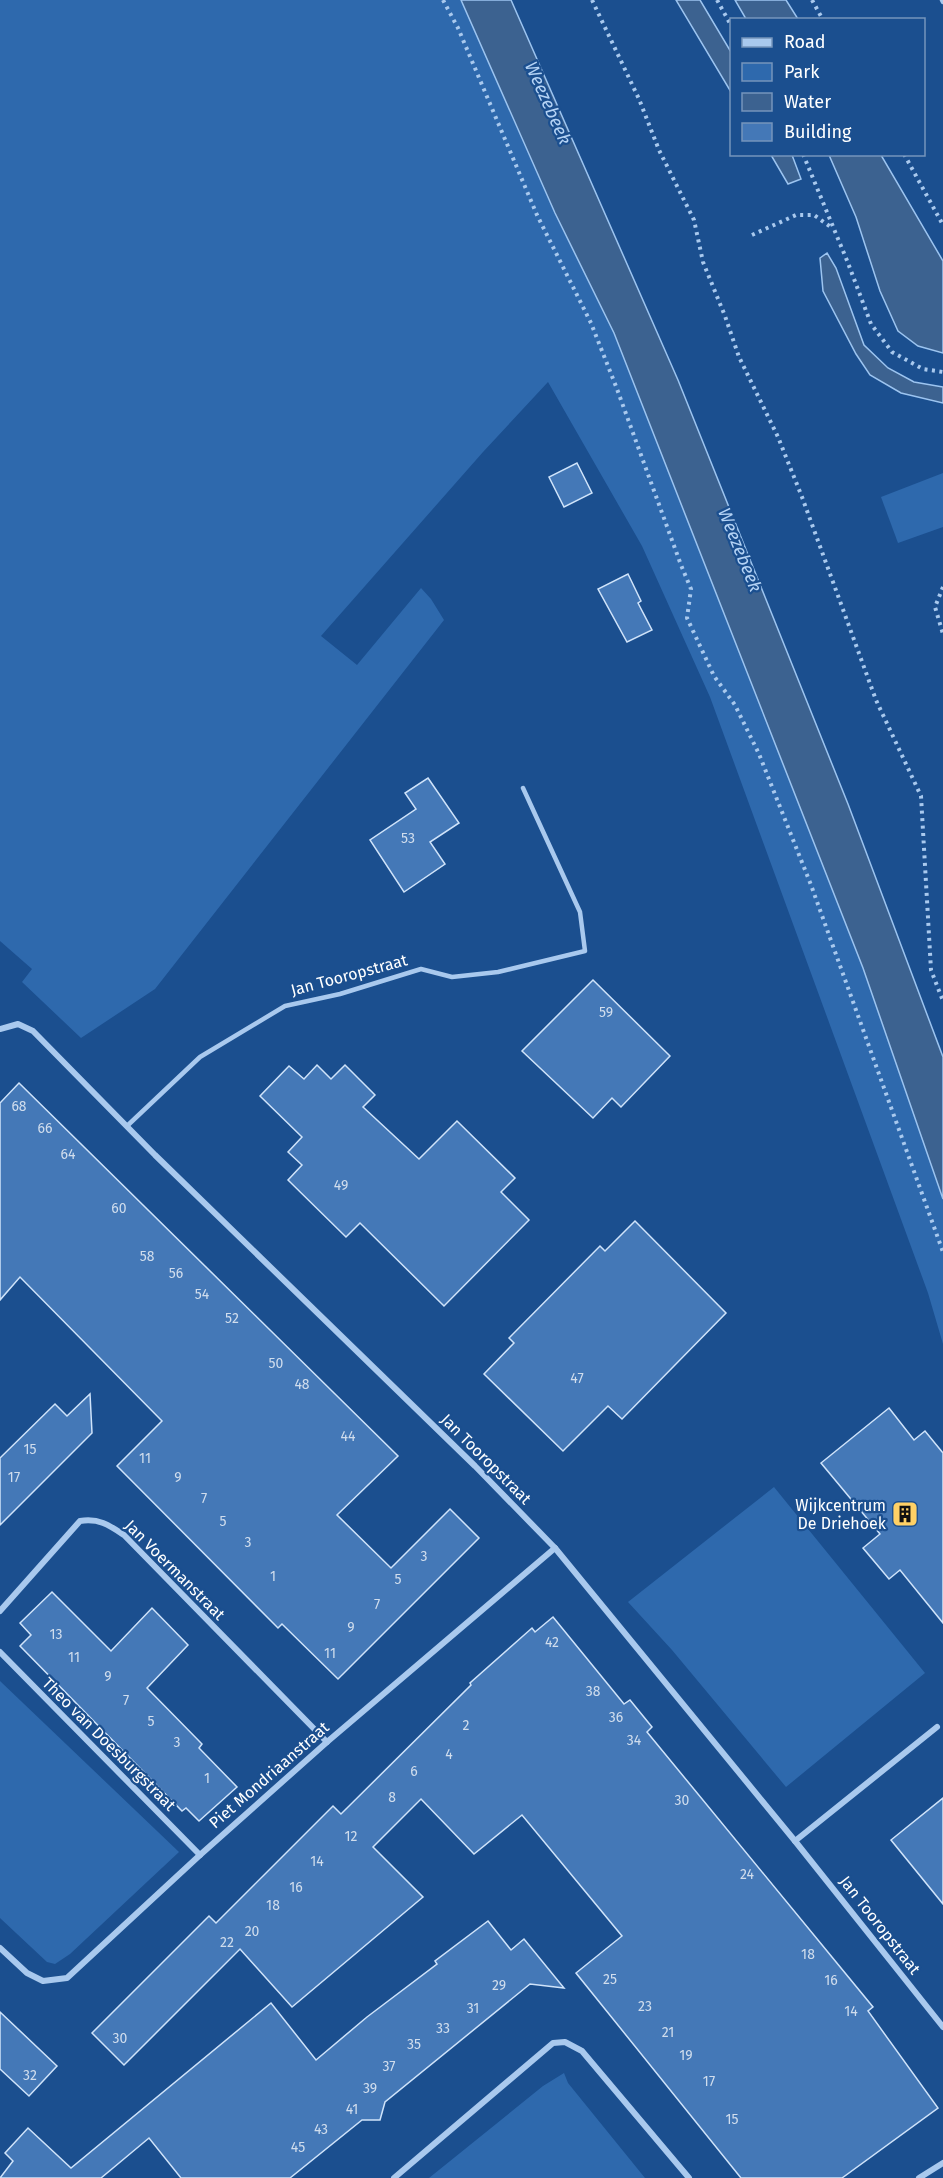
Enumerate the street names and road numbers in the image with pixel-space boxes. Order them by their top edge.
street label: Jan Tooropstraat [289,950,410,1000]
street label: Jan Tooropstraat [437,1410,535,1508]
street label: Jan Voermanstraat [121,1516,229,1624]
street label: Theo van Doesburgstraat [38,1673,180,1815]
street label: Piet Mondriaanstraat [205,1718,333,1832]
street label: Jan Tooropstraat [836,1872,924,1978]

